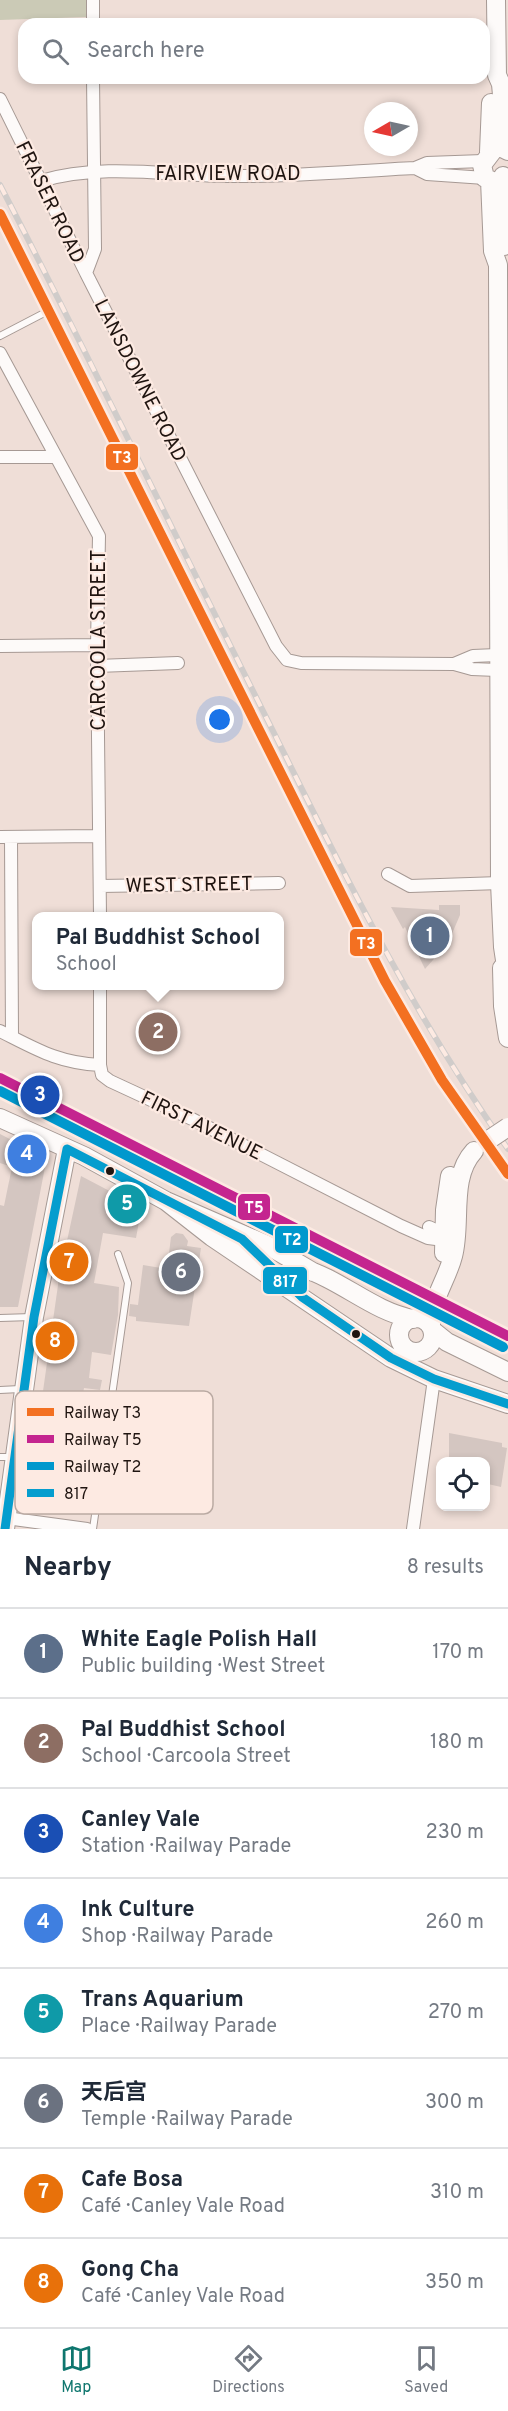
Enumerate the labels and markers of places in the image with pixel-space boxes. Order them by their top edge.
pin: 1 [410,914,450,958]
pin: 2 [138,1010,178,1054]
pin: 3 [20,1072,60,1118]
pin: 4 [8,1132,46,1176]
unlabelled marker [104,1165,116,1177]
pin: 5 [108,1182,146,1226]
pin: 7 [50,1240,88,1284]
pin: 6 [162,1250,201,1294]
pin: 8 [36,1318,74,1364]
unlabelled marker [350,1328,362,1340]

